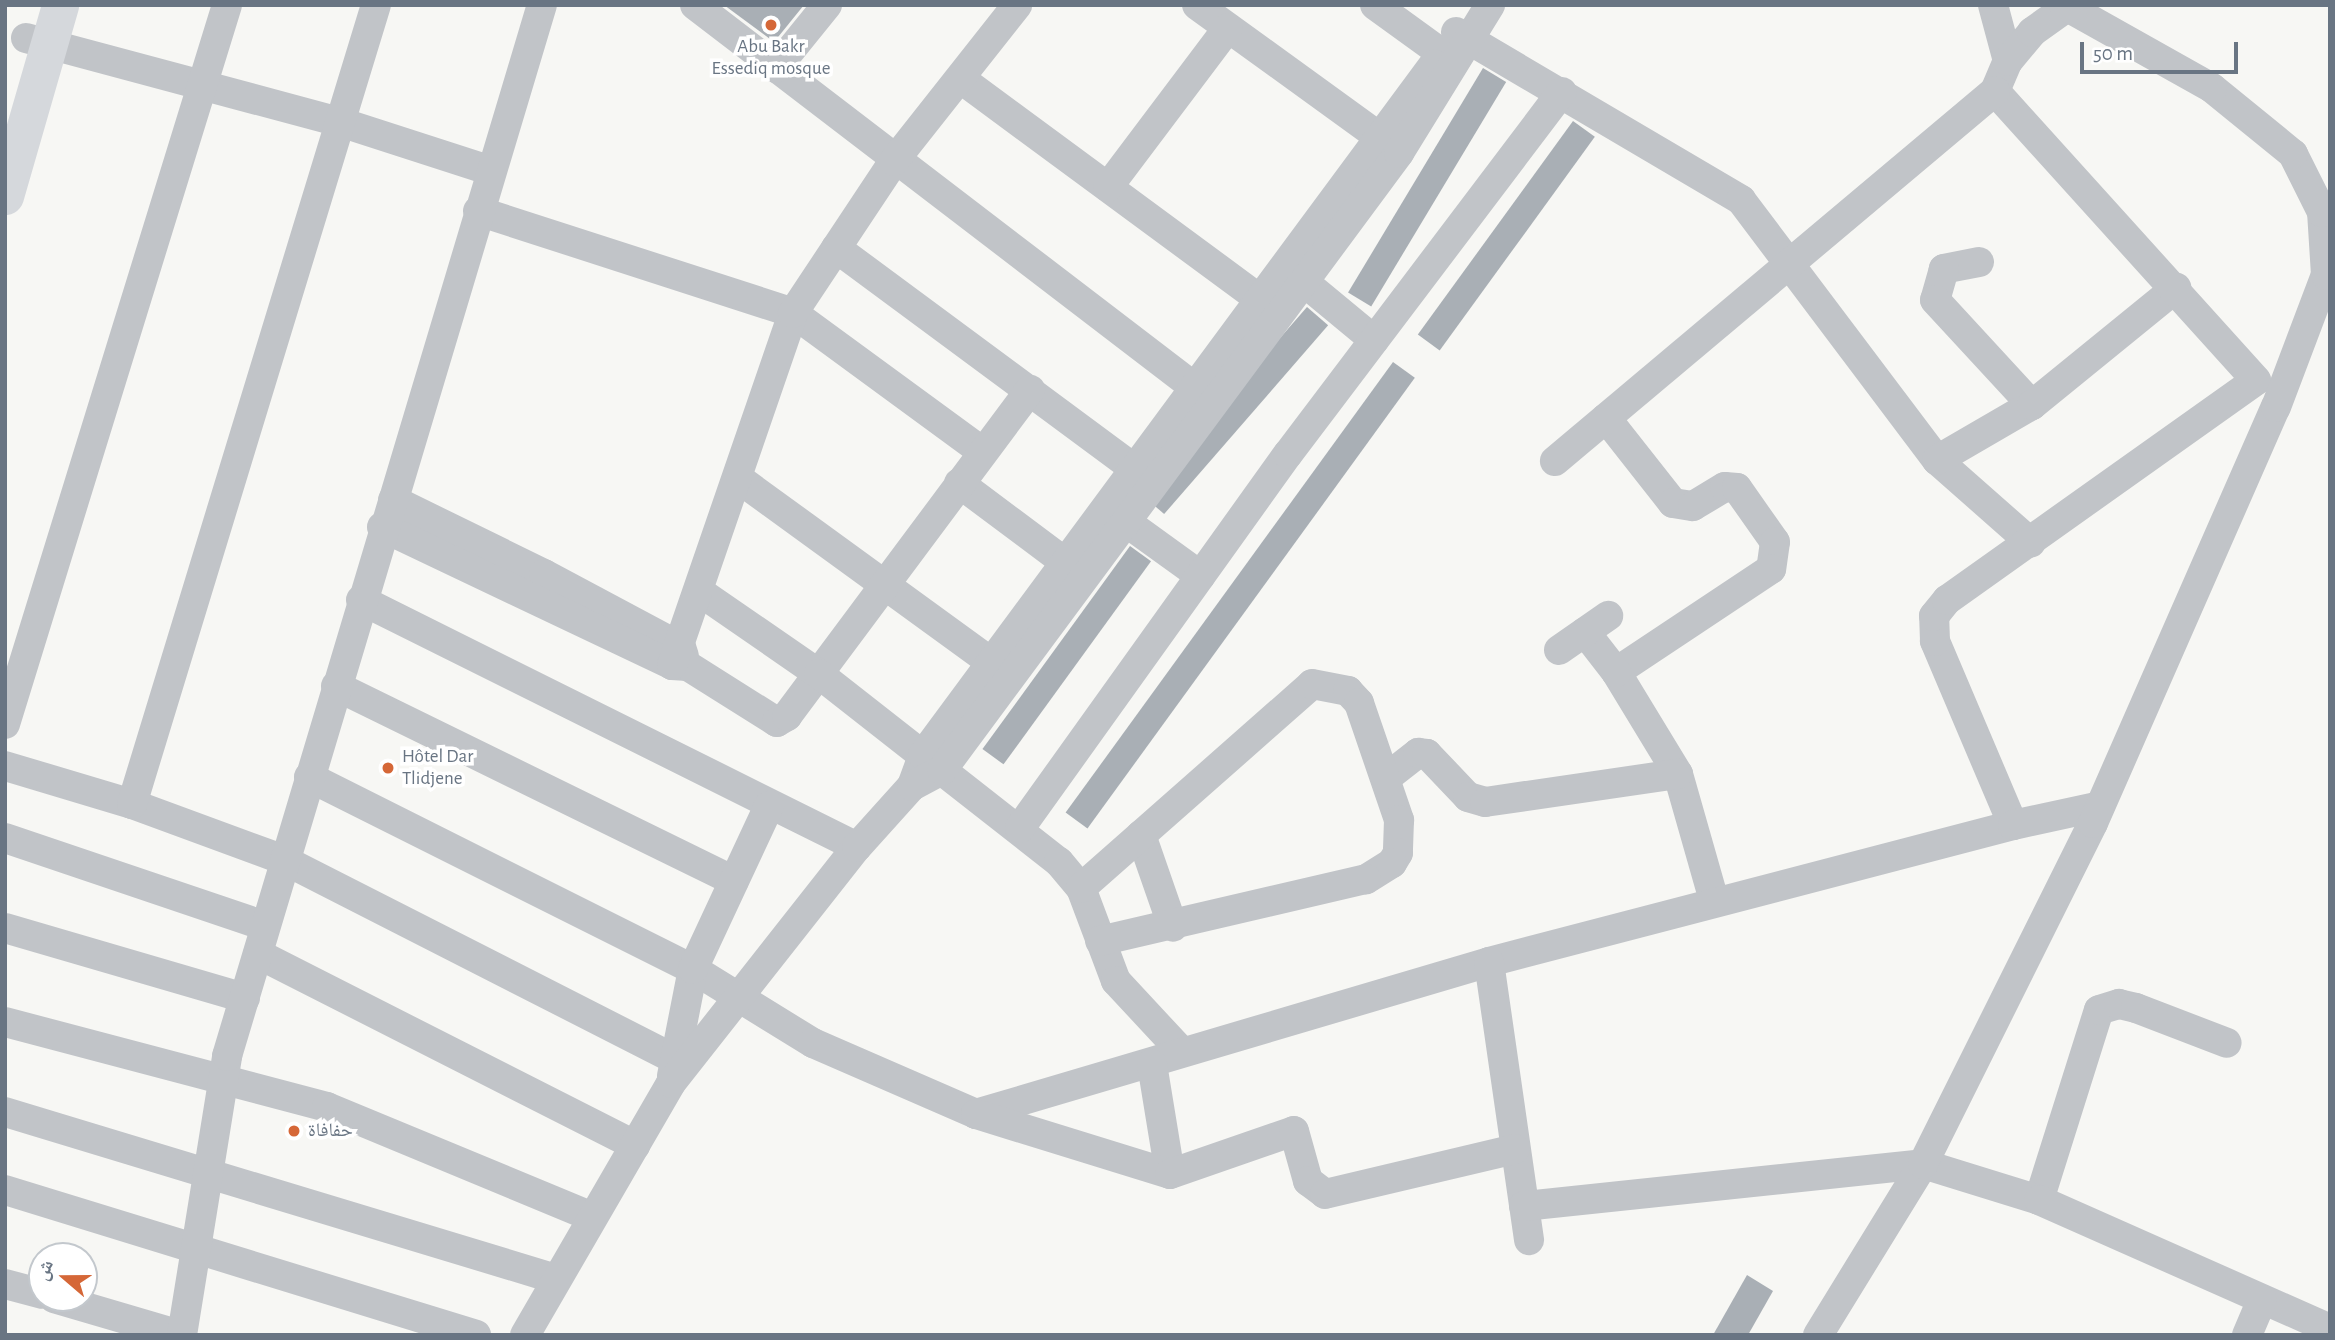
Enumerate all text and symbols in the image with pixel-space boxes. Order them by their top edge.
marker: Abu Bakr Essediq mosque [763,17,779,33]
scale bar [2083,28,2240,72]
place label: Abu Bakr Essediq mosque [712,36,830,80]
text: 50 m [2093,43,2133,64]
place label: Hôtel Dar Tlidjene [402,746,473,790]
marker: Hôtel Dar Tlidjene [380,760,396,776]
place label: حفافاة [308,1120,353,1142]
marker: حفافاة [286,1123,302,1139]
north arrow [28,1242,98,1312]
text: ش [32,1258,57,1283]

